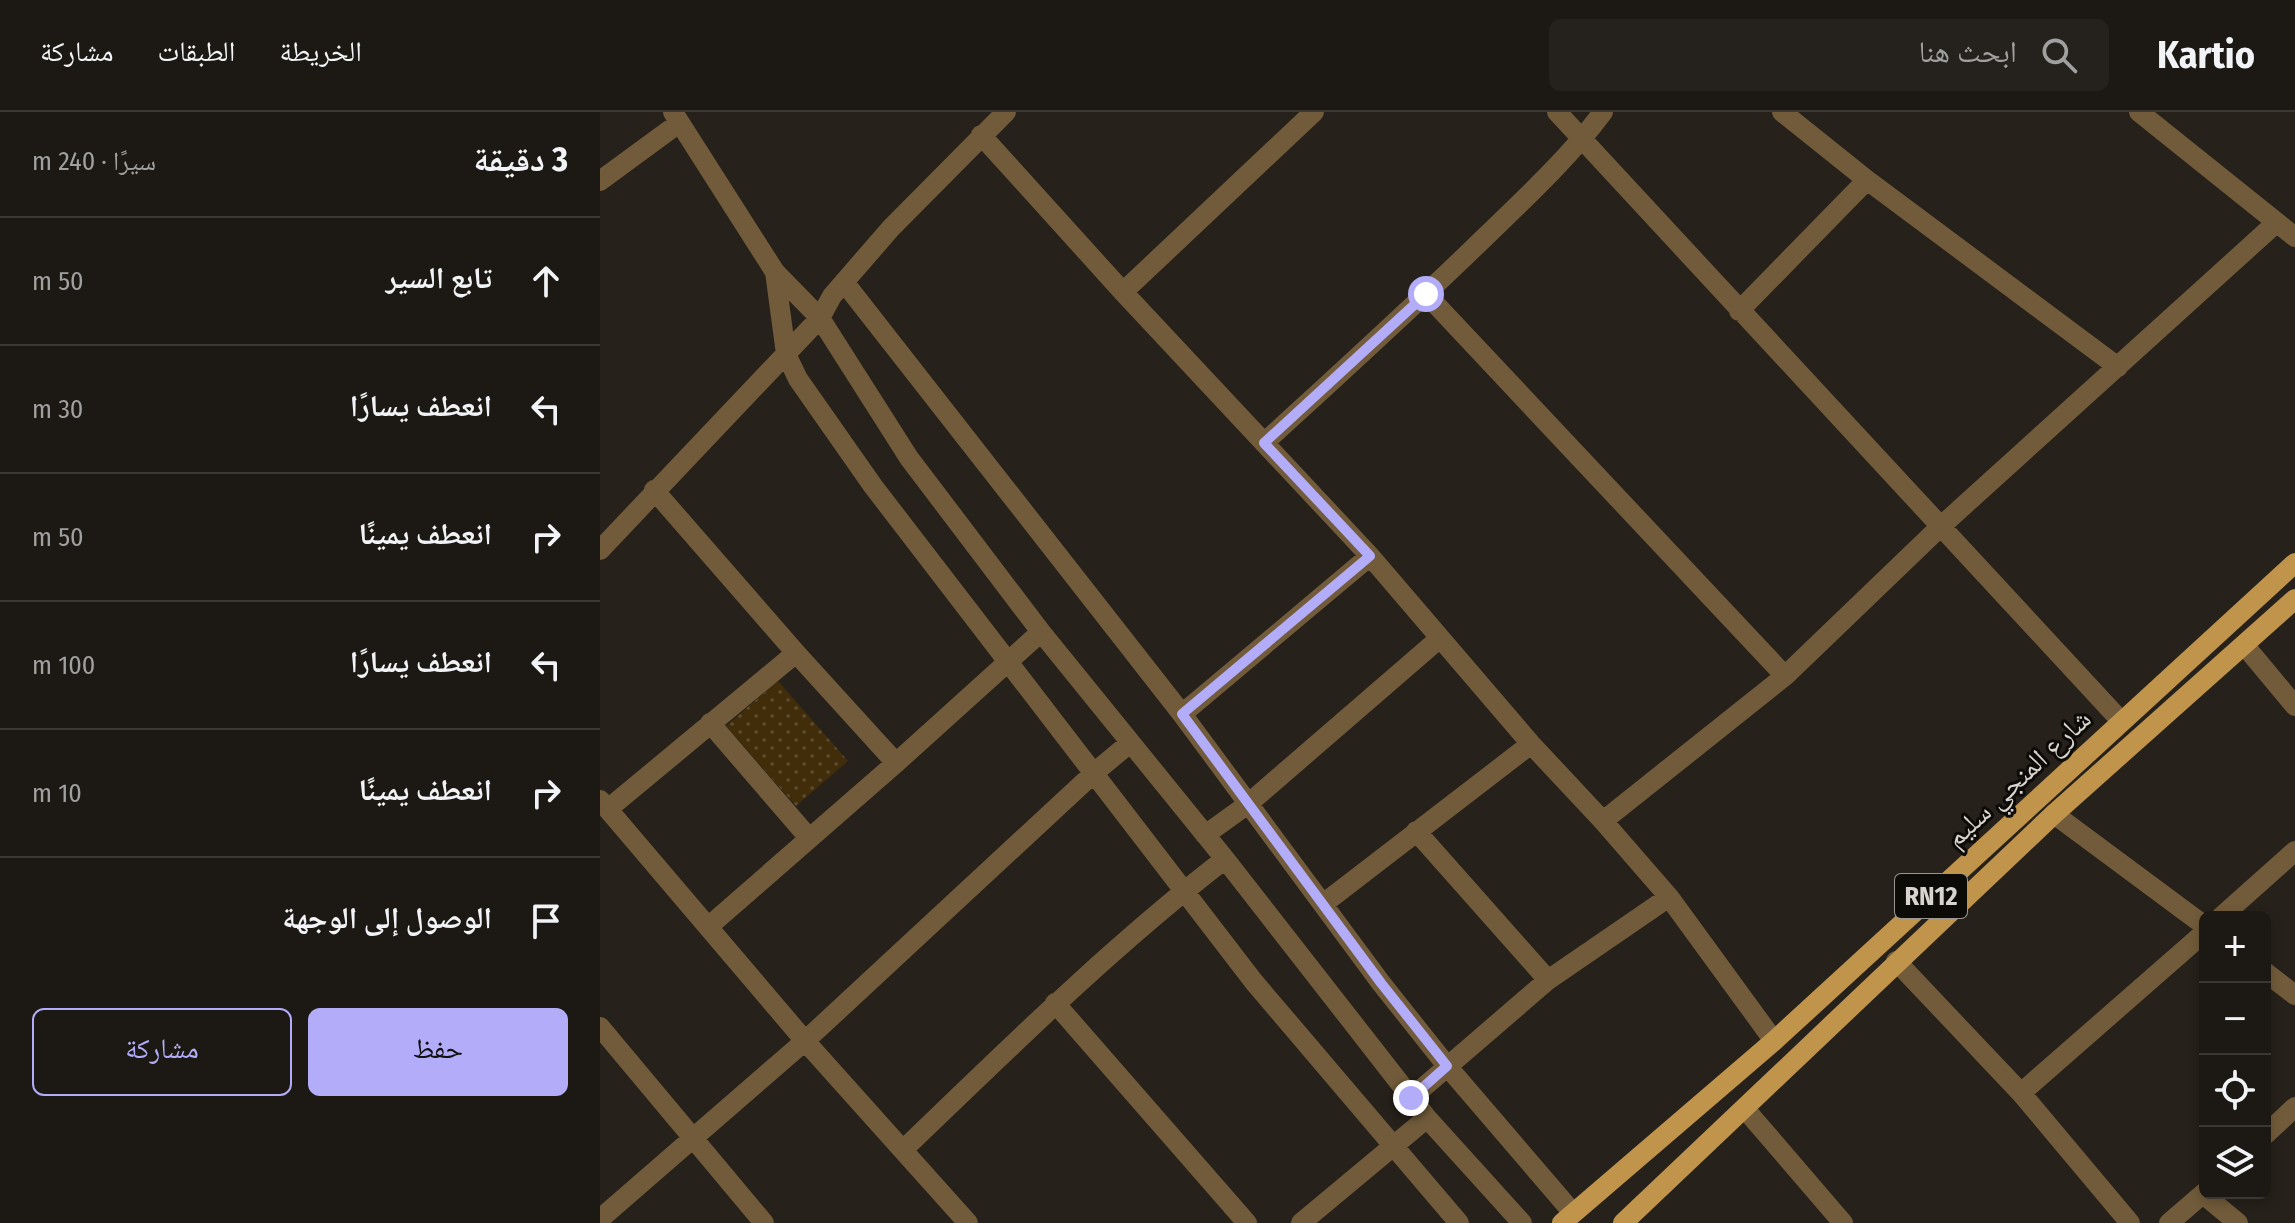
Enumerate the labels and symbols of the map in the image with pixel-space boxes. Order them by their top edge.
route start [1408,276,1444,312]
street label: شارع المنجي سليم [1938,702,2102,858]
road number: RN12 [1895,874,1967,918]
route end [1393,1080,1429,1116]

